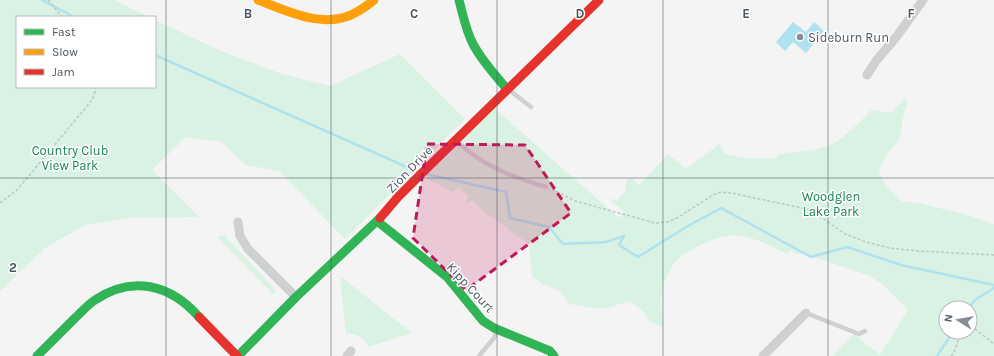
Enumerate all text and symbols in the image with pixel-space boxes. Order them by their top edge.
text: B [244,6,252,21]
text: C [410,6,418,21]
text: D [576,6,585,21]
text: E [742,6,750,21]
text: F [907,6,915,21]
legend [16,16,156,88]
text: Fast [52,25,76,39]
place label: Sideburn Run [808,30,889,45]
marker: Sideburn Run [795,32,805,42]
text: Slow [52,45,78,59]
text: Jam [52,65,75,79]
street label: Zion Drive [383,142,436,196]
park label: Country Club View Park [32,143,108,173]
park label: Woodglen Lake Park [802,189,860,219]
street label: Kipp Court [444,259,498,315]
text: 2 [9,260,17,275]
north arrow [938,300,978,340]
text: N [942,313,956,323]

